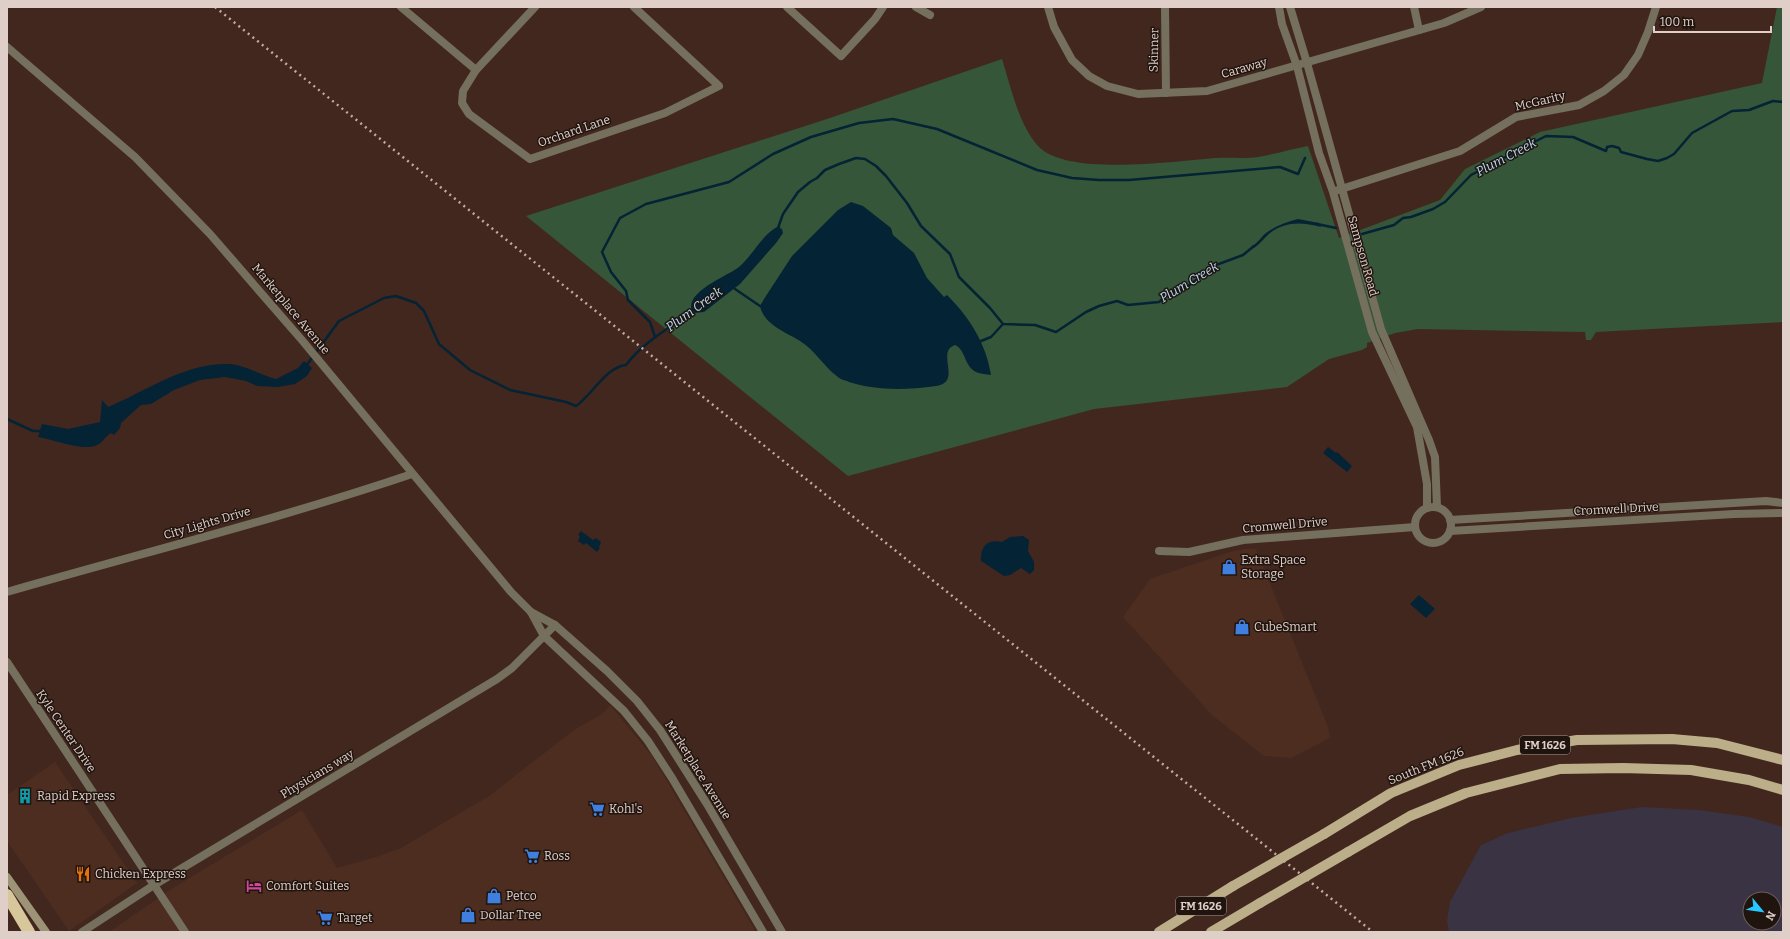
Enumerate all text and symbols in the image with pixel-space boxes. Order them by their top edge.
scale bar [1654,8,1771,34]
text: 100 m [1660,15,1695,29]
street label: Skinner [1147,27,1161,72]
street label: Caraway [1219,55,1269,81]
street label: McGarity [1513,88,1567,114]
street label: Orchard Lane [536,112,612,150]
water label: Plum Creek [1473,134,1539,179]
street label: Sampson Road [1345,214,1381,298]
water label: Plum Creek [1157,258,1222,305]
street label: Marketplace Avenue [249,261,333,357]
water label: Plum Creek [663,283,726,334]
street label: Cromwell Drive [1573,500,1659,518]
street label: City Lights Drive [162,504,252,542]
street label: Cromwell Drive [1242,514,1328,536]
place label: Extra Space Storage [1241,553,1306,581]
shop icon: Extra Space Storage [1220,558,1238,576]
shop icon: CubeSmart [1233,618,1251,636]
place label: CubeSmart [1254,620,1317,634]
street label: Kyle Center Drive [33,687,99,775]
street label: Marketplace Avenue [662,718,734,822]
road number: FM 1626 [1520,736,1570,754]
street label: South FM 1626 [1386,744,1466,788]
street label: Physicians way [278,746,357,801]
building icon: Rapid Express [16,787,34,805]
place label: Rapid Express [37,789,116,803]
supermarket icon: Kohl's [588,800,606,818]
place label: Kohl's [609,802,643,816]
supermarket icon: Ross [523,847,541,865]
place label: Ross [544,849,570,863]
restaurant icon: Chicken Express [74,865,92,883]
place label: Chicken Express [95,867,186,881]
hotel icon: Comfort Suites [245,877,263,895]
place label: Comfort Suites [266,879,350,893]
shop icon: Petco [485,887,503,905]
place label: Petco [506,889,537,903]
north arrow [1742,891,1782,931]
road number: FM 1626 [1176,897,1226,915]
shop icon: Dollar Tree [459,906,477,924]
place label: Dollar Tree [480,908,541,922]
supermarket icon: Target [316,909,334,927]
text: N [1762,909,1778,923]
place label: Target [337,911,373,925]

